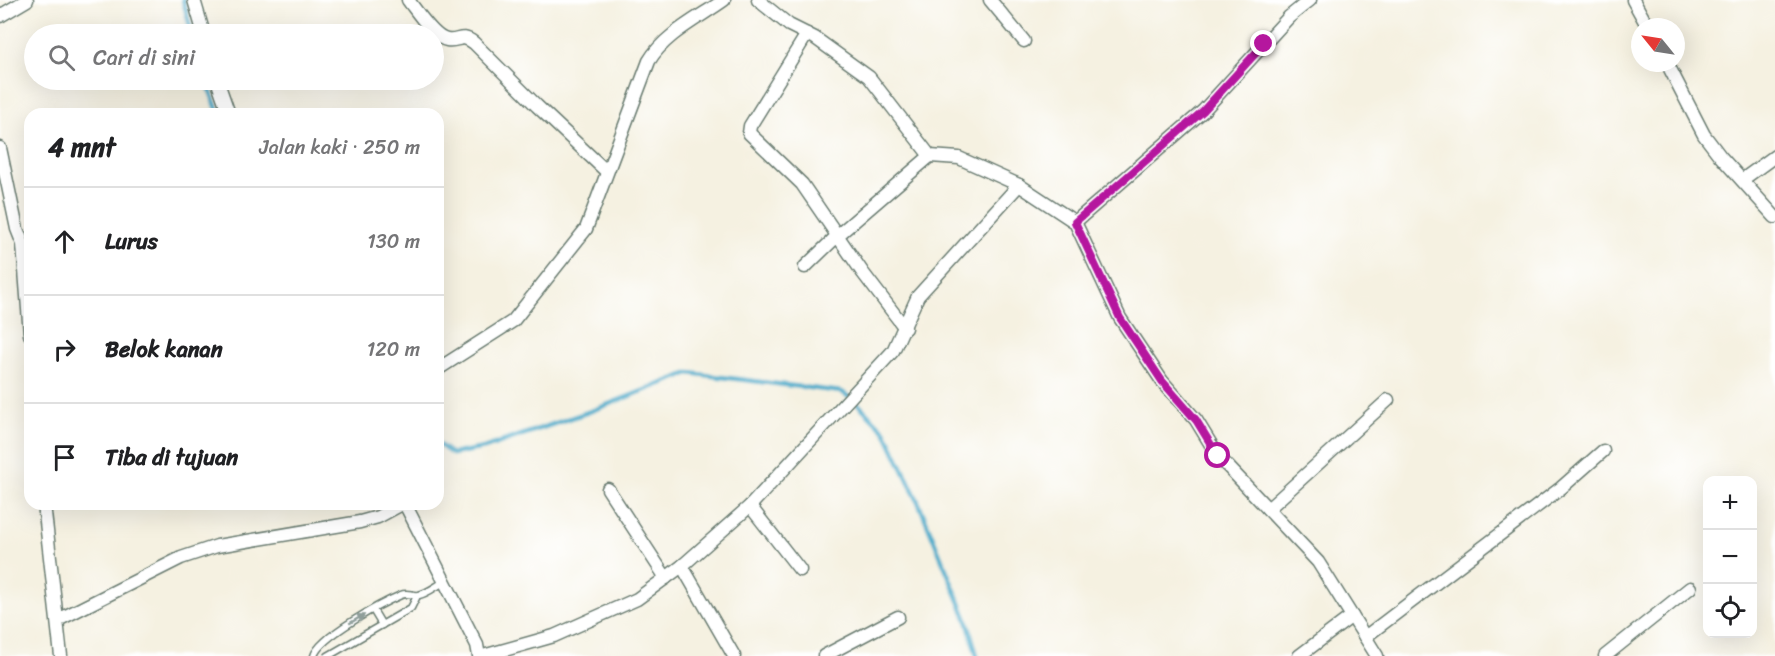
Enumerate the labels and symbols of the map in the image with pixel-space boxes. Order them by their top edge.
north arrow [1631,18,1685,72]
route end [1250,30,1276,56]
route start [1204,442,1230,468]
one-way arrow [349,614,366,624]

